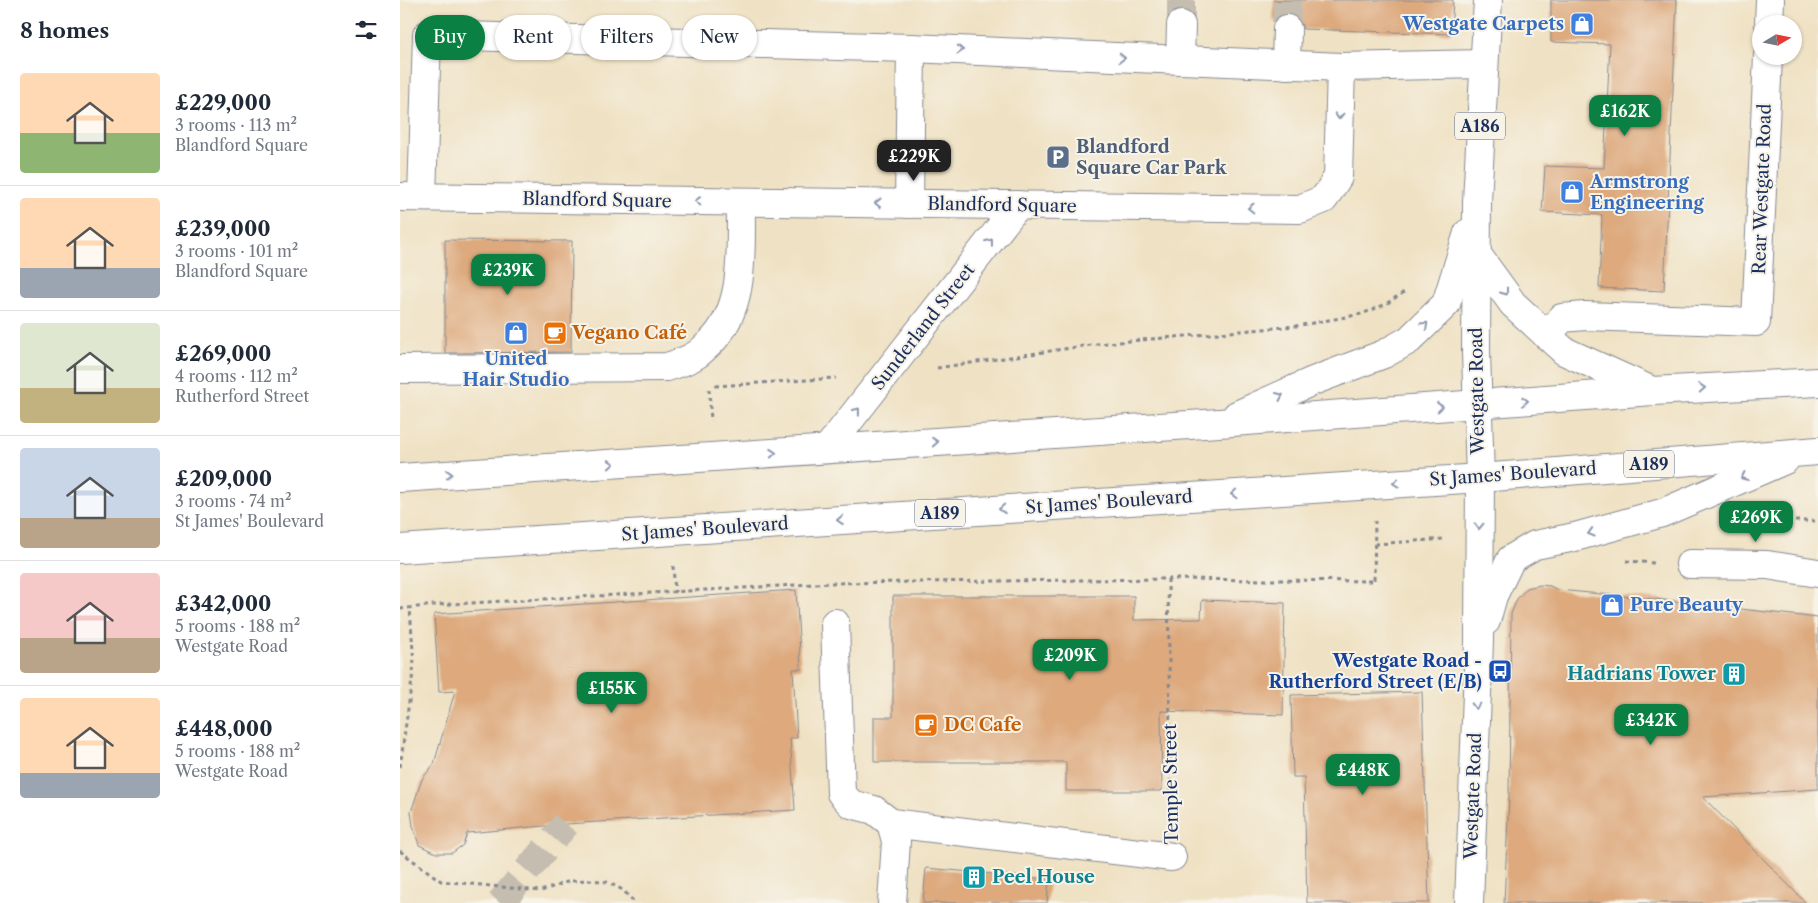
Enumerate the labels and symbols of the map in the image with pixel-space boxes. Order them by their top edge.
shop icon: Westgate Carpets [1569,11,1595,37]
place label: Westgate Carpets [1401,13,1564,35]
north arrow [1752,15,1802,65]
one-way arrow [956,45,964,56]
one-way arrow [1119,52,1127,63]
pin: £162K [1590,94,1660,137]
street label: Rear Westgate Road [1748,103,1776,275]
one-way arrow [1334,112,1345,120]
road number: A186 [1455,112,1505,140]
place label: Blandford Square Car Park [1076,136,1228,179]
pin: £229K [879,140,949,182]
parking icon: Blandford Square Car Park [1045,144,1071,170]
place label: Armstrong Engineering [1589,171,1705,214]
shop icon: Armstrong Engineering [1559,179,1585,205]
street label: Blandford Square [522,188,672,212]
street label: Blandford Square [927,193,1077,217]
one-way arrow [694,196,702,206]
one-way arrow [874,198,882,208]
one-way arrow [1247,203,1254,213]
one-way arrow [984,239,992,248]
pin: £239K [473,254,543,296]
street label: Sunderland Street [867,259,980,395]
one-way arrow [1499,286,1507,295]
shop icon: United Hair Studio [503,320,529,346]
cafe icon: Vegano Café [542,320,568,346]
place label: Vegano Café [571,322,687,344]
one-way arrow [1419,322,1428,331]
street label: Westgate Road [1465,327,1489,456]
place label: United Hair Studio [463,348,569,391]
one-way arrow [1698,383,1706,394]
one-way arrow [1275,391,1284,402]
one-way arrow [1521,395,1529,406]
one-way arrow [1436,402,1444,413]
one-way arrow [851,407,860,417]
one-way arrow [931,437,939,448]
one-way arrow [769,448,777,459]
road number: A189 [1624,450,1674,478]
street label: St James' Boulevard [1429,457,1597,491]
one-way arrow [607,458,615,469]
one-way arrow [445,469,453,480]
one-way arrow [1740,471,1749,482]
one-way arrow [1392,477,1400,488]
street label: St James' Boulevard [1025,485,1193,519]
one-way arrow [1230,488,1238,499]
road number: A189 [915,499,965,526]
pin: £269K [1721,500,1791,543]
one-way arrow [998,503,1006,514]
street label: St James' Boulevard [621,512,789,546]
one-way arrow [835,514,843,525]
one-way arrow [1474,523,1484,531]
one-way arrow [1588,527,1596,537]
shop icon: Pure Beauty [1599,592,1625,618]
place label: Pure Beauty [1630,594,1744,616]
pin: £209K [1035,638,1105,681]
place label: Westgate Road - Rutherford Street (E/B) [1268,650,1482,693]
bus stop icon: Westgate Road - Rutherford Street (E/B) [1487,658,1513,684]
building icon: Hadrians Tower [1721,661,1747,687]
place label: Hadrians Tower [1567,663,1716,685]
pin: £155K [577,672,647,714]
one-way arrow [1471,703,1482,711]
pin: £342K [1616,704,1686,746]
cafe icon: DC Cafe [913,712,939,738]
place label: DC Cafe [944,714,1022,736]
street label: Temple Street [1159,723,1183,845]
street label: Westgate Road [1460,732,1486,861]
pin: £448K [1328,754,1398,796]
building icon: Peel House [961,864,987,890]
place label: Peel House [992,866,1095,888]

